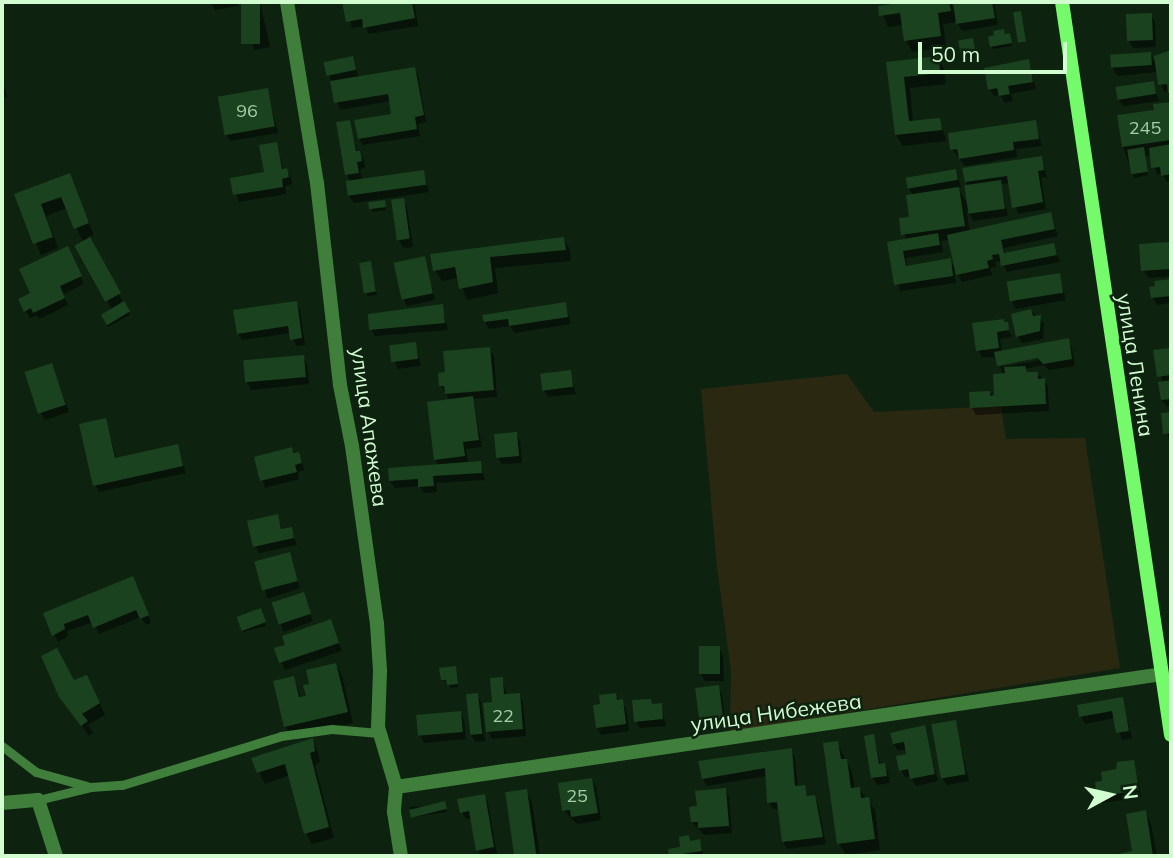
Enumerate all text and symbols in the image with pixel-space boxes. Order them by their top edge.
scale bar [921,28,1070,72]
text: 50 m [931,41,980,67]
house number: 96 [236,100,258,122]
house number: 245 [1129,117,1161,139]
street label: улица Ленина [1112,292,1160,438]
street label: улица Апажева [346,346,394,508]
street label: улица Нибежева [689,688,863,736]
house number: 22 [492,705,514,727]
north arrow [1075,760,1145,830]
text: N [1118,783,1144,801]
house number: 25 [566,785,588,807]

